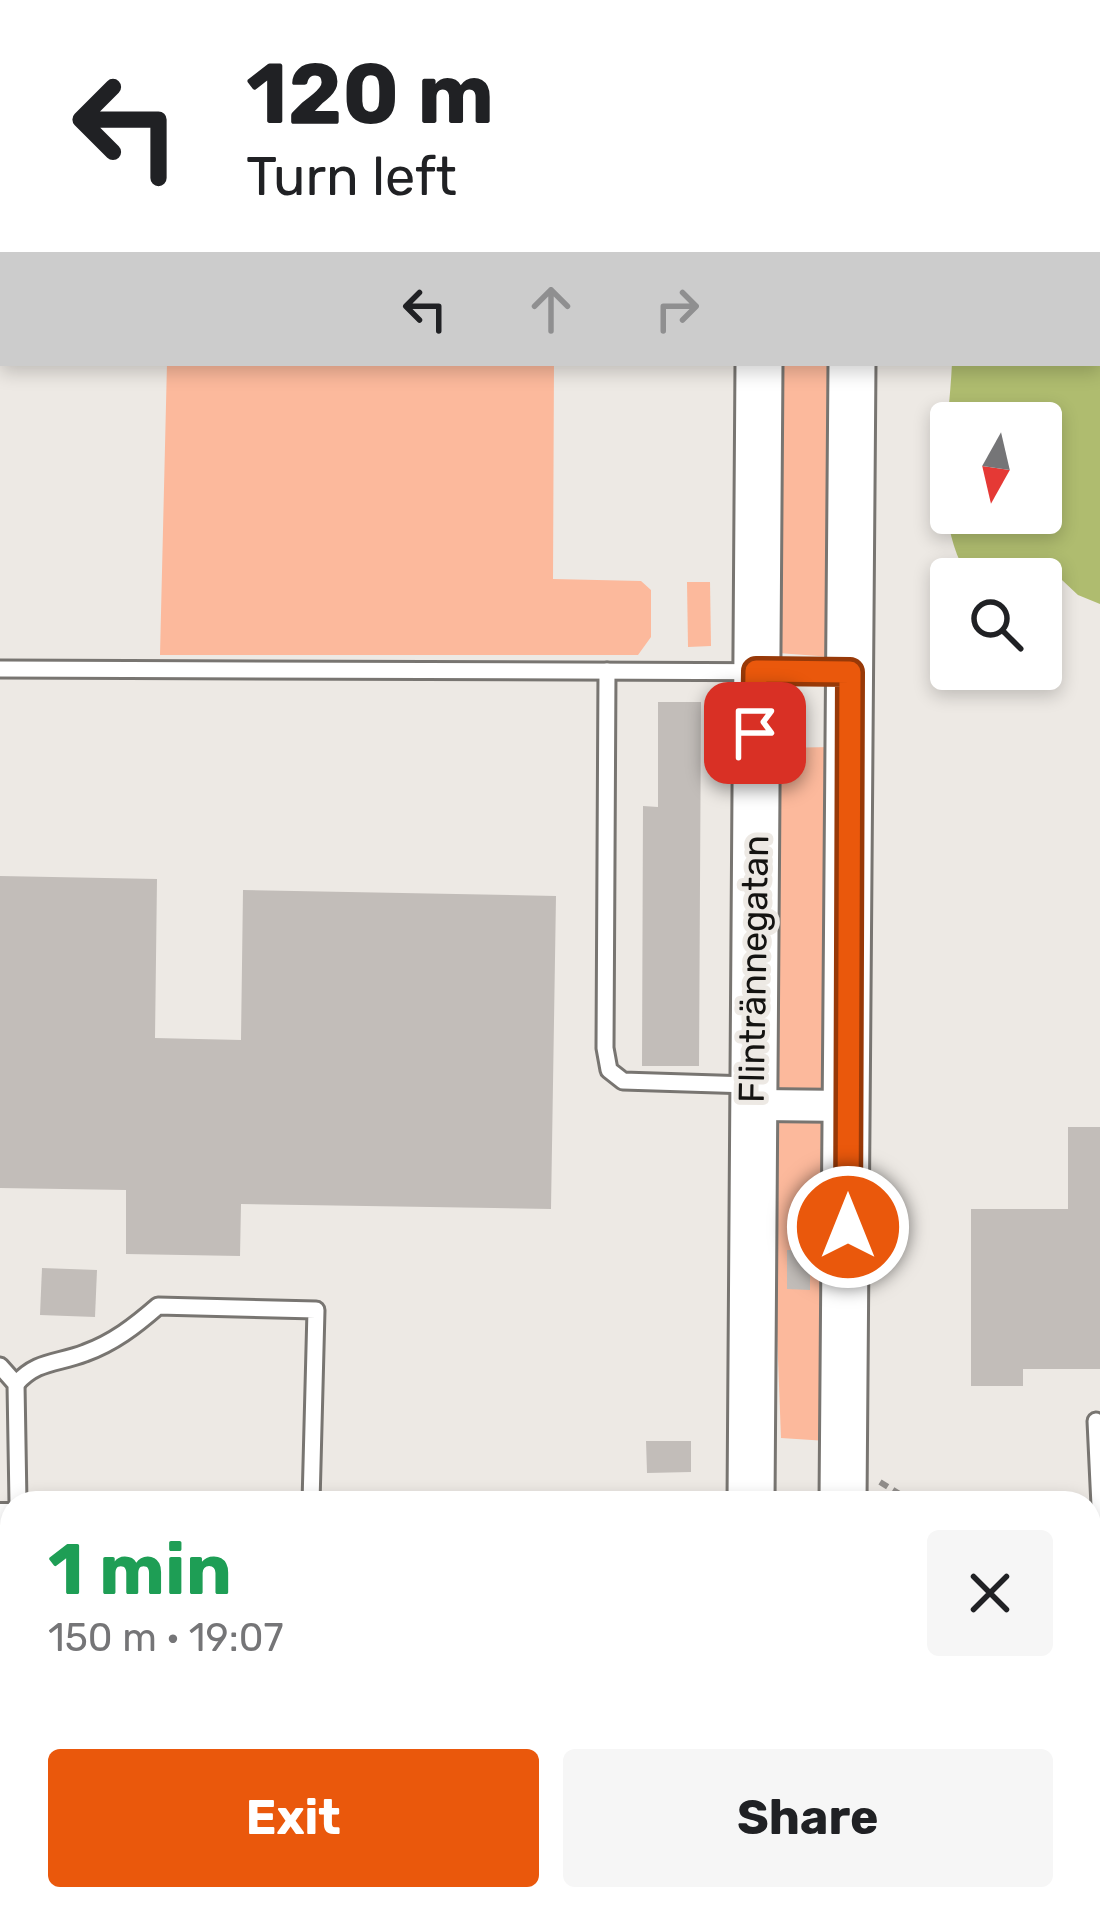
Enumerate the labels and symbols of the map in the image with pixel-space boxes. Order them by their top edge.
north arrow [930,402,1062,534]
pin [704,682,806,784]
street label: Flintrännegatan [730,835,777,1103]
position arrow [785,1164,911,1290]

